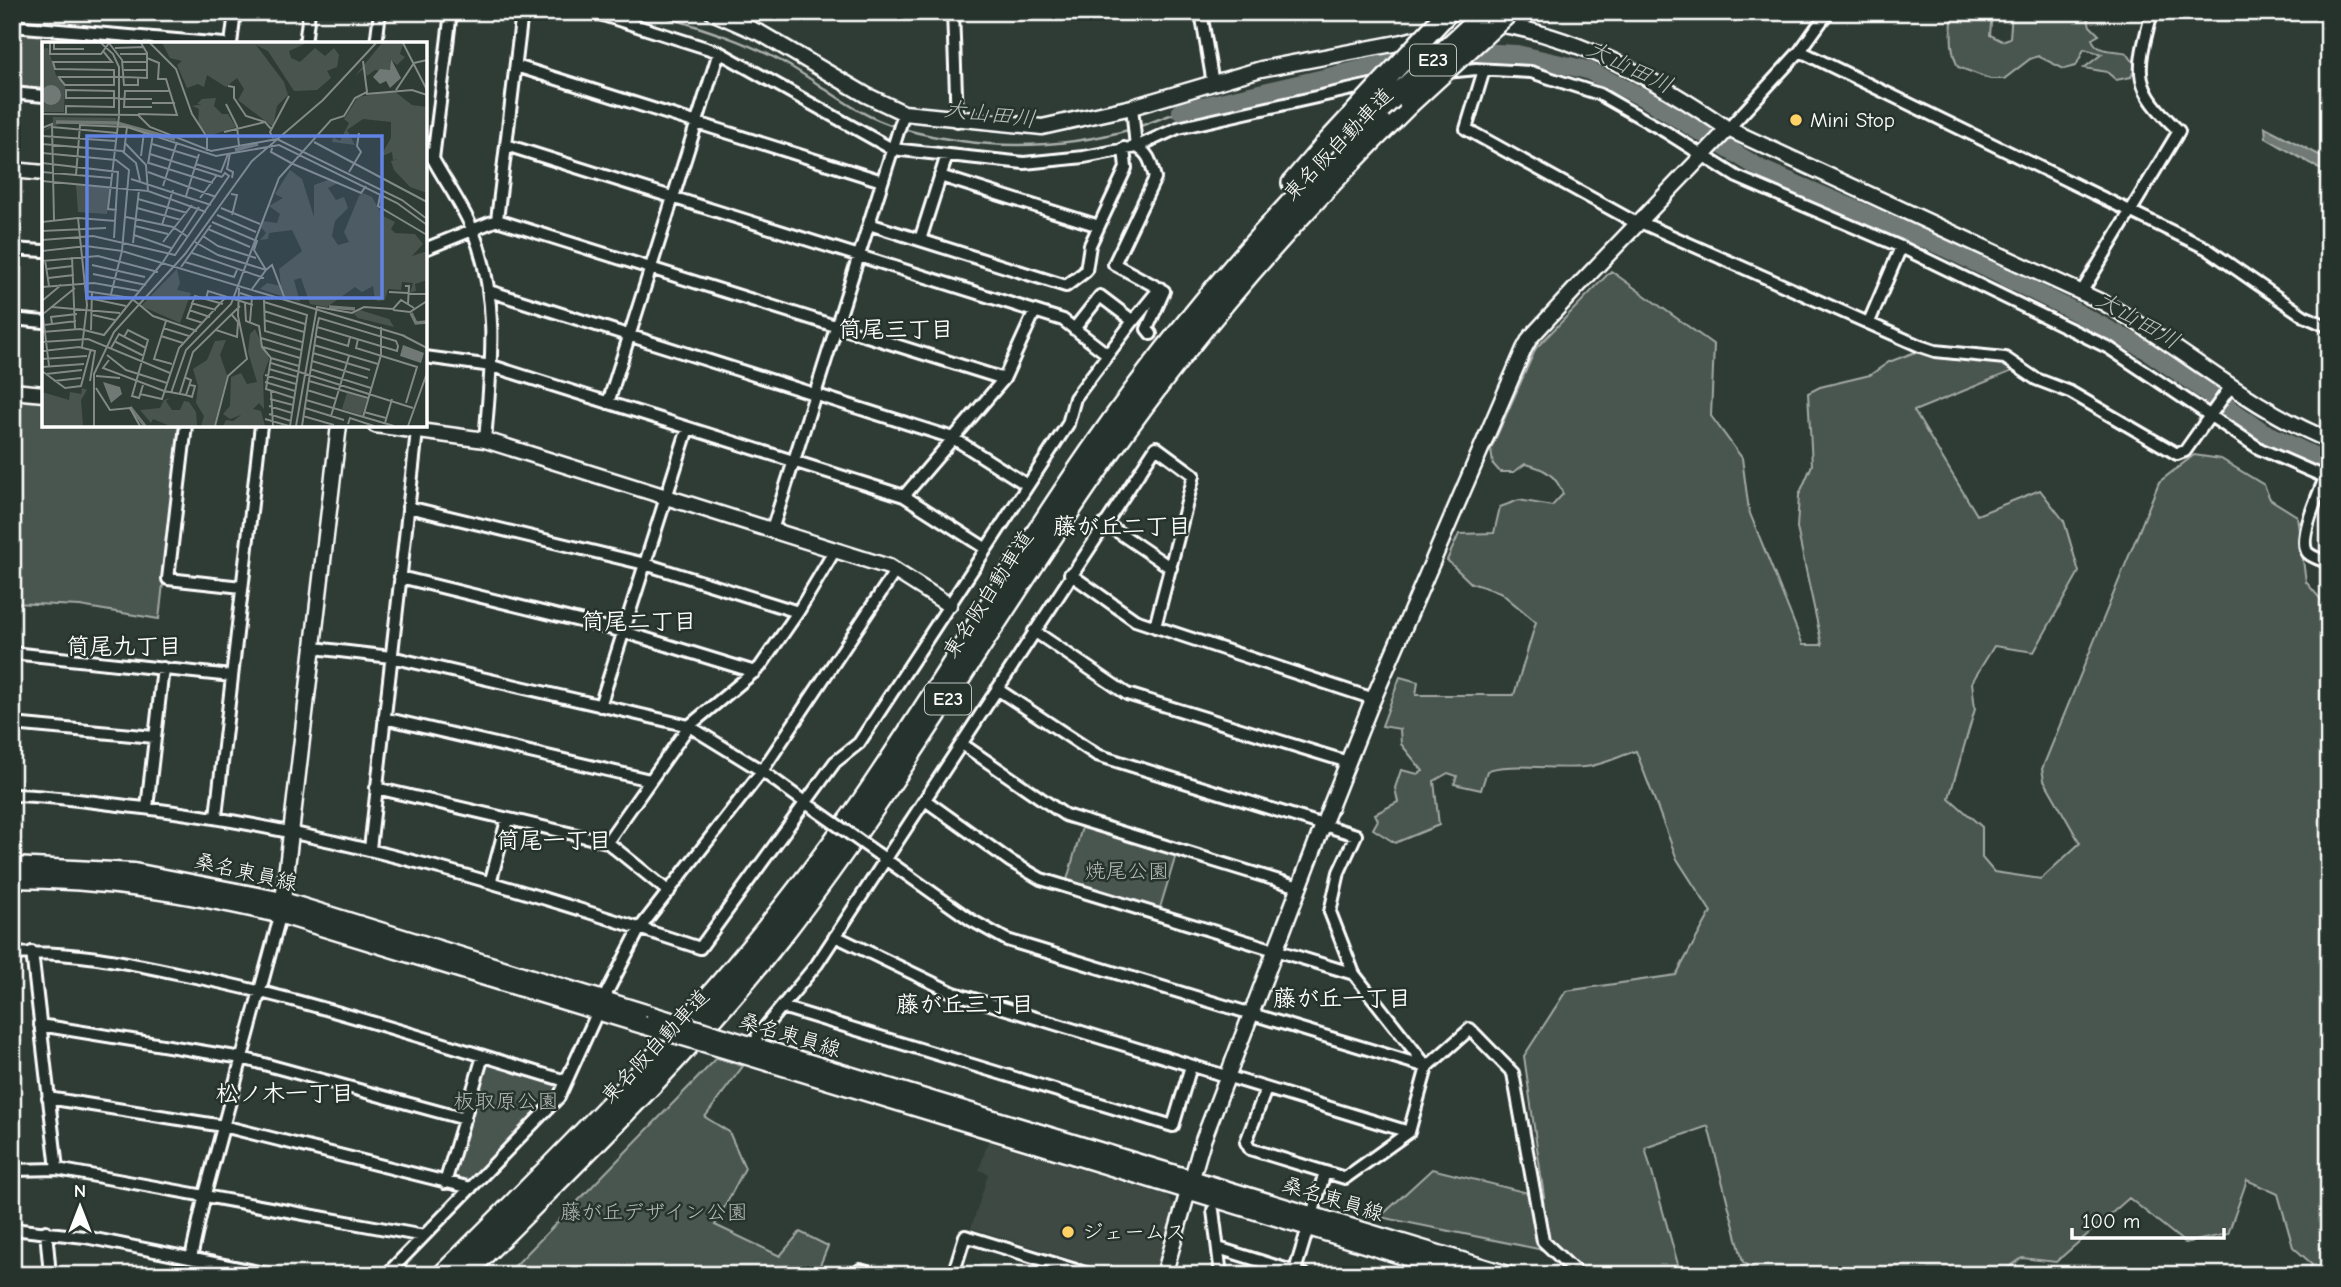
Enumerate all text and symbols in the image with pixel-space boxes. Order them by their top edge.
water label: 大山田川 [1583,35,1677,99]
inset map [42,42,427,427]
road number: E23 [1410,44,1456,76]
street label: 東名阪自動車道 [1278,83,1398,205]
water label: 大山田川 [943,95,1037,133]
place label: Mini Stop [1810,108,1895,132]
marker: Mini Stop [1788,112,1804,128]
water label: 大山田川 [2091,285,2185,355]
district label: 筒尾三丁目 [839,316,954,343]
district label: 藤が丘二丁目 [1053,513,1191,540]
street label: 東名阪自動車道 [938,526,1038,662]
district label: 筒尾二丁目 [582,608,697,635]
district label: 筒尾九丁目 [67,633,182,660]
road number: E23 [925,684,971,714]
district label: 筒尾一丁目 [497,827,612,854]
street label: 桑名東員線 [192,848,300,896]
park label: 焼尾公園 [1085,859,1169,883]
street label: 東名阪自動車道 [596,984,714,1108]
district label: 藤が丘一丁目 [1273,985,1411,1012]
district label: 藤が丘三丁目 [896,991,1034,1018]
street label: 桑名東員線 [736,1008,844,1062]
district label: 松ノ木一丁目 [216,1080,354,1107]
park label: 板取原公園 [454,1089,559,1113]
north arrow [46,1172,116,1242]
street label: 桑名東員線 [1279,1172,1387,1226]
text: N [74,1180,86,1202]
scale bar [2072,1196,2224,1240]
park label: 藤が丘デザイン公園 [560,1200,748,1224]
text: 100 m [2082,1209,2140,1233]
place label: ジェームス [1082,1220,1186,1244]
marker: ジェームス [1060,1224,1076,1240]

